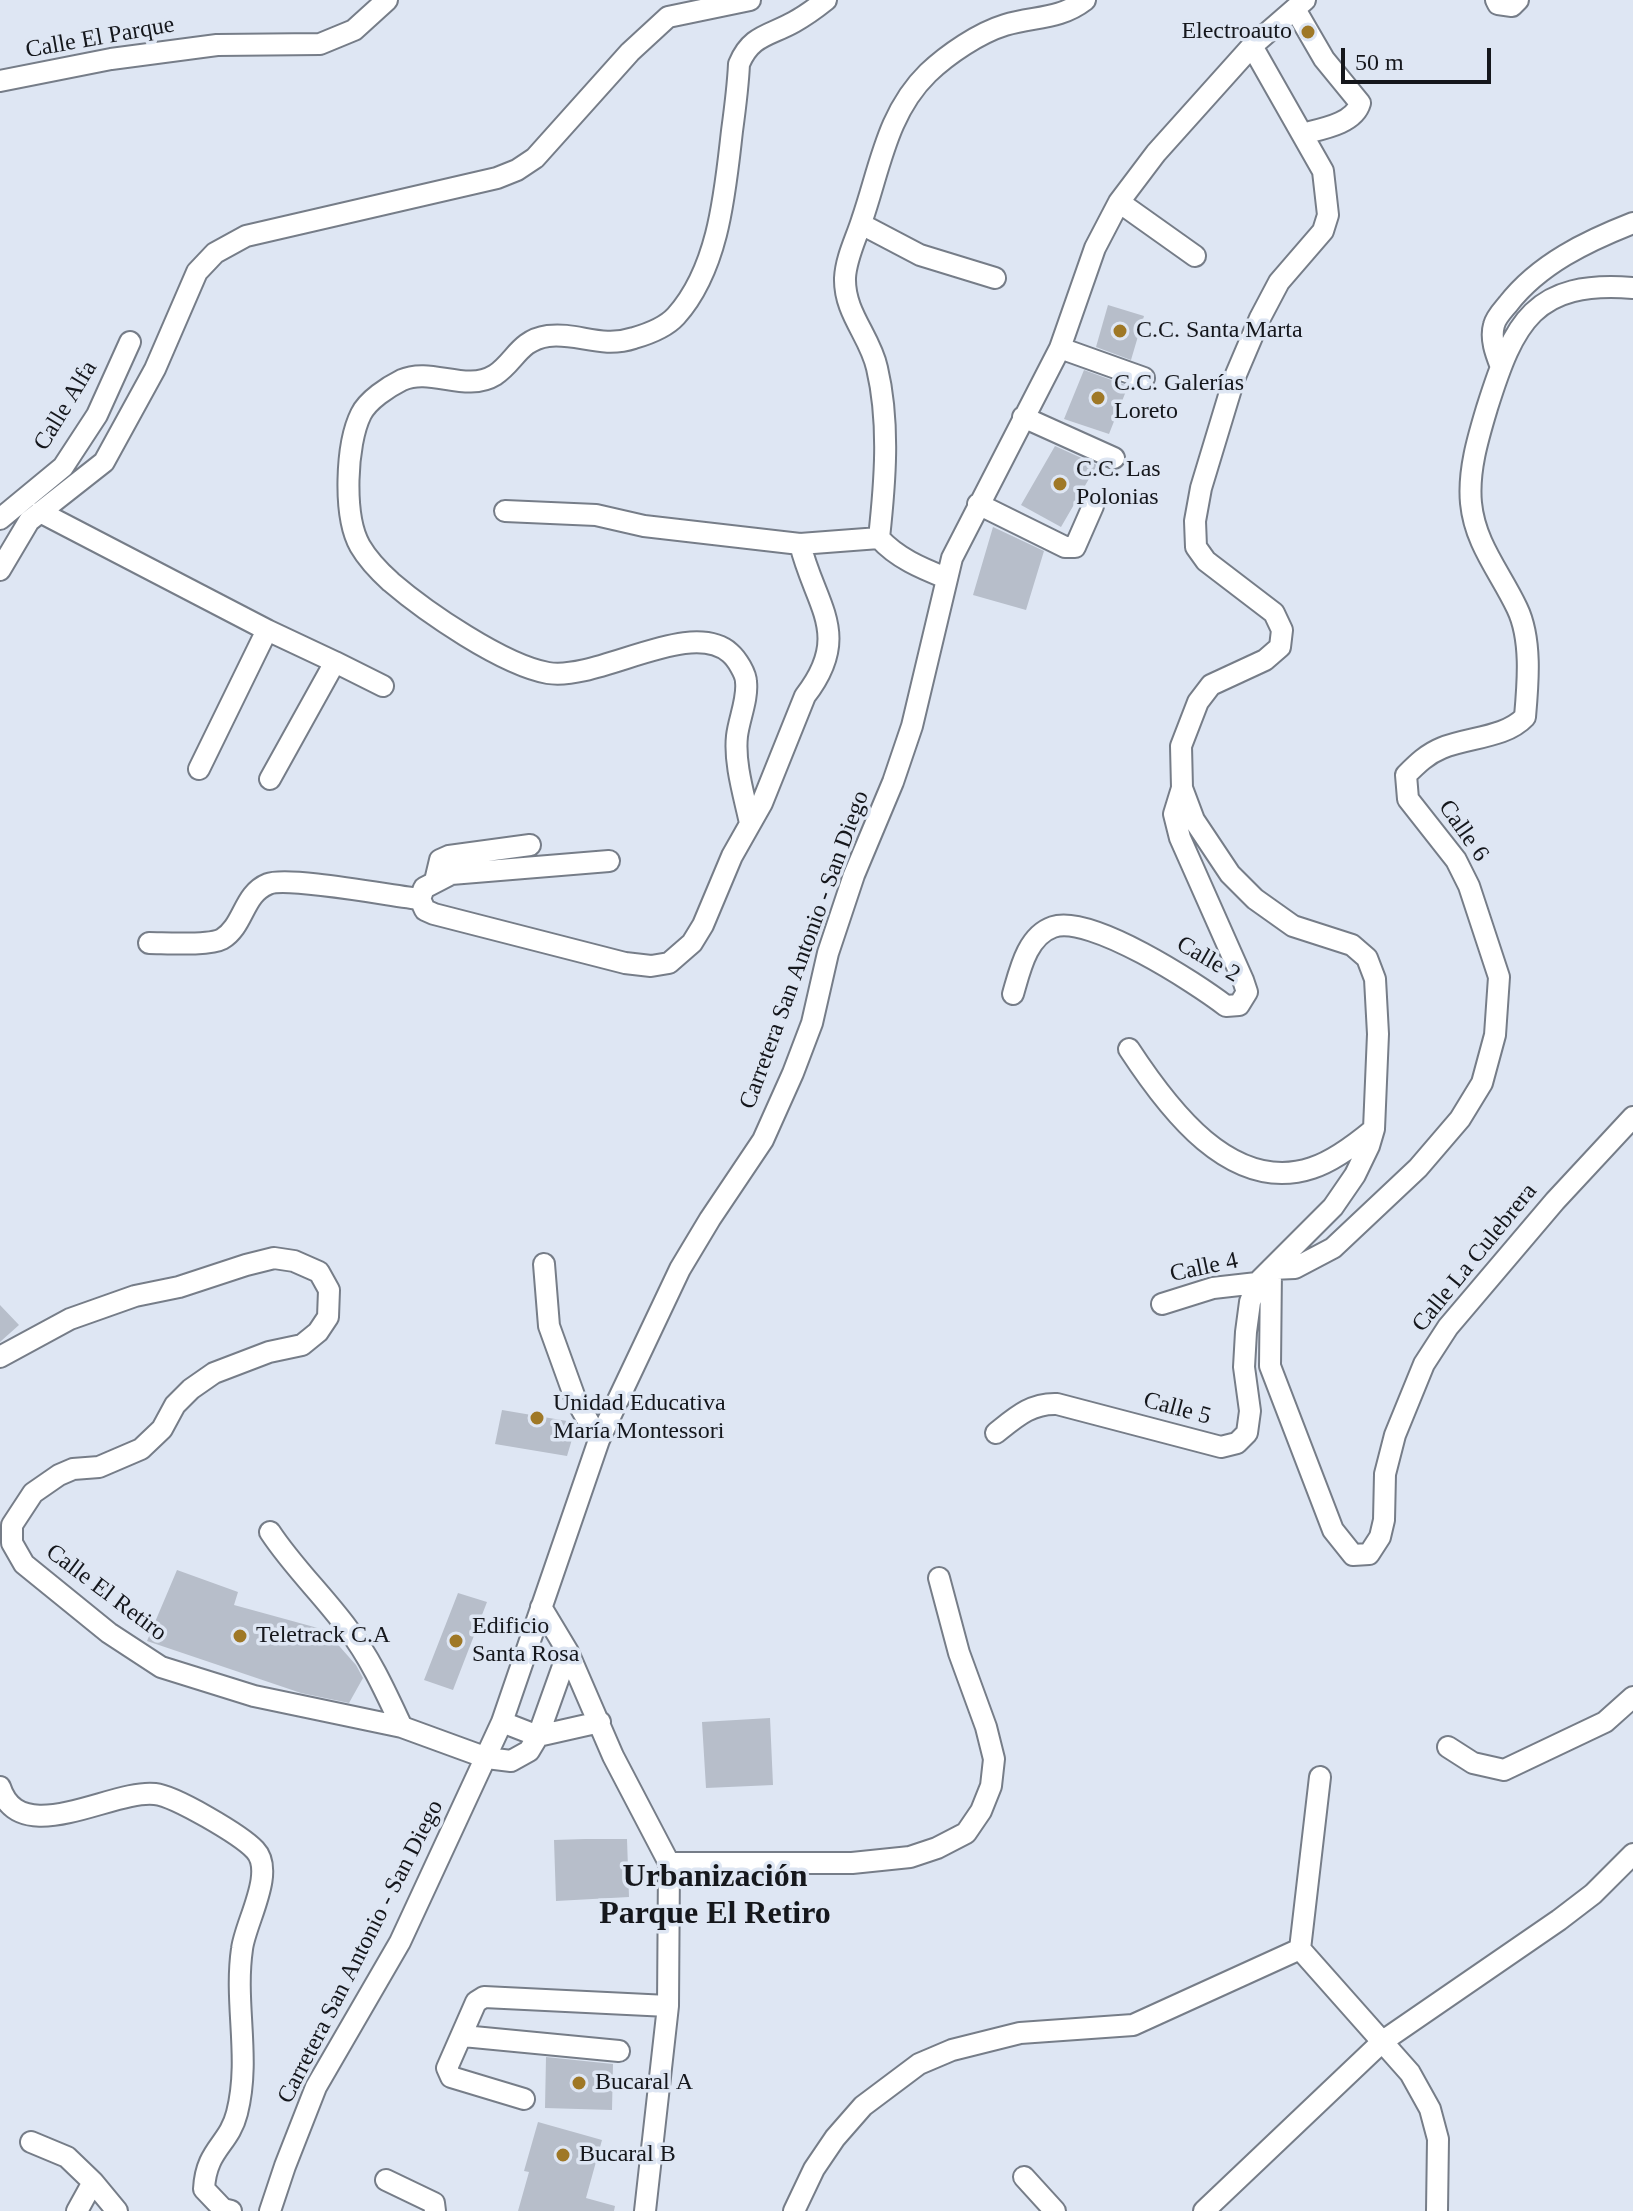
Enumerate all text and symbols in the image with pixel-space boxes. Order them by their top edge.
street label: Calle El Parque [23,11,177,65]
place label: Electroauto [1181,18,1292,46]
marker: Electroauto [1299,23,1317,41]
scale bar [1345,32,1495,82]
text: 50 m [1355,49,1404,75]
place label: C.C. Santa Marta [1136,317,1303,345]
marker: C.C. Santa Marta [1111,322,1129,340]
street label: Calle Alfa [28,356,104,456]
place label: C.C. Galerías Loreto [1114,370,1244,426]
marker: C.C. Galerías Loreto [1089,389,1107,407]
place label: C.C. Las Polonias [1076,456,1161,512]
marker: C.C. Las Polonias [1051,475,1069,493]
street label: Carretera San Antonio - San Diego [734,787,876,1113]
street label: Calle 6 [1432,795,1494,867]
street label: Calle 2 [1171,930,1245,990]
street label: Calle La Culebrera [1406,1178,1544,1338]
street label: Calle 4 [1167,1247,1241,1289]
street label: Calle 5 [1140,1386,1214,1432]
place label: Unidad Educativa María Montessori [553,1390,726,1446]
marker: Unidad Educativa María Montessori [528,1409,546,1427]
street label: Calle El Retiro [40,1538,172,1648]
place label: Edificio Santa Rosa [472,1613,579,1669]
place label: Teletrack C.A [256,1622,390,1650]
marker: Teletrack C.A [231,1627,249,1645]
marker: Edificio Santa Rosa [447,1632,465,1650]
street label: Carretera San Antonio - San Diego [272,1796,450,2108]
district label: Urbanización Parque El Retiro [599,1859,831,1934]
place label: Bucaral A [595,2069,693,2097]
marker: Bucaral A [570,2074,588,2092]
place label: Bucaral B [579,2141,676,2169]
marker: Bucaral B [554,2146,572,2164]

